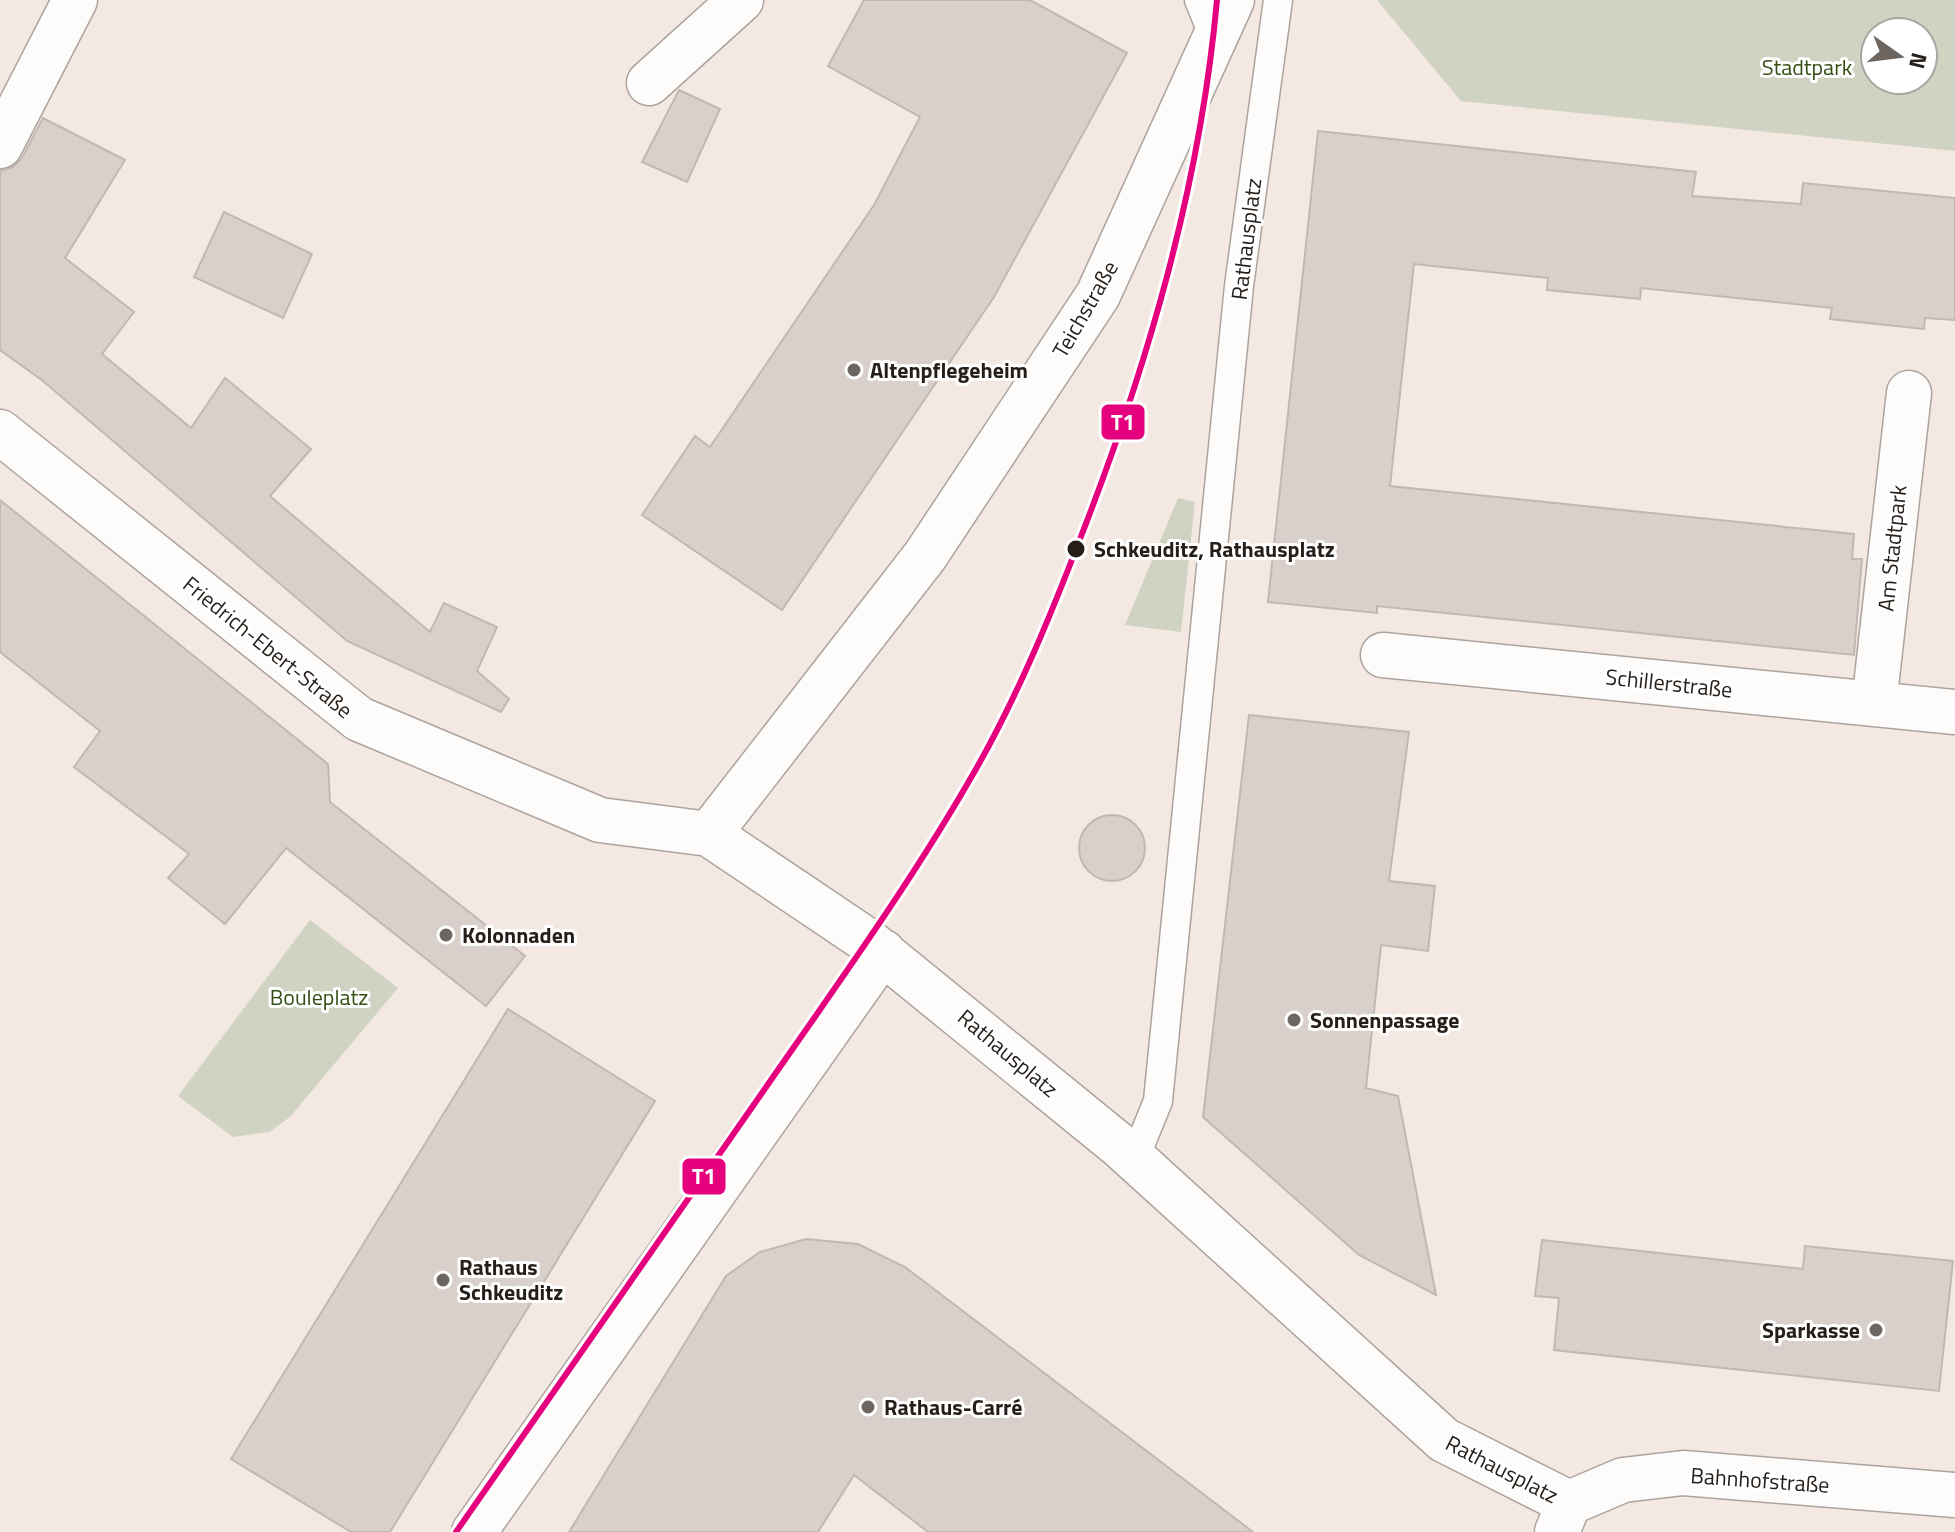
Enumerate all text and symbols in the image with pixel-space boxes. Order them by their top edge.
north arrow [1859,16,1939,96]
text: N [1900,49,1937,72]
park label: Stadtpark [1762,50,1853,84]
street label: Rathausplatz [1222,176,1270,302]
street label: Teichstraße [1043,254,1127,364]
place label: Altenpflegeheim [870,353,1028,387]
marker: Altenpflegeheim [845,361,863,379]
line badge: T1 [1100,403,1146,441]
text: T1 [1111,405,1135,439]
street label: Am Stadtpark [1868,483,1916,613]
place label: Schkeuditz, Rathausplatz [1094,532,1335,566]
marker: Schkeuditz, Rathausplatz [1065,538,1087,560]
street label: Friedrich-Ebert-Straße [176,568,360,726]
street label: Schillerstraße [1604,659,1734,707]
place label: Kolonnaden [462,918,575,952]
marker: Kolonnaden [437,926,455,944]
park label: Bouleplatz [270,980,368,1014]
street label: Rathausplatz [950,1001,1066,1105]
place label: Sonnenpassage [1310,1003,1460,1037]
marker: Sonnenpassage [1285,1011,1303,1029]
line badge: T1 [681,1157,727,1196]
text: T1 [692,1159,716,1193]
place label: Rathaus Schkeuditz [459,1250,563,1309]
marker: Rathaus Schkeuditz [434,1271,452,1289]
place label: Sparkasse [1762,1313,1860,1347]
marker: Sparkasse [1867,1321,1885,1339]
place label: Rathaus-Carré [884,1390,1023,1424]
marker: Rathaus-Carré [859,1398,877,1416]
street label: Rathausplatz [1440,1426,1564,1512]
street label: Bahnhofstraße [1689,1458,1831,1502]

